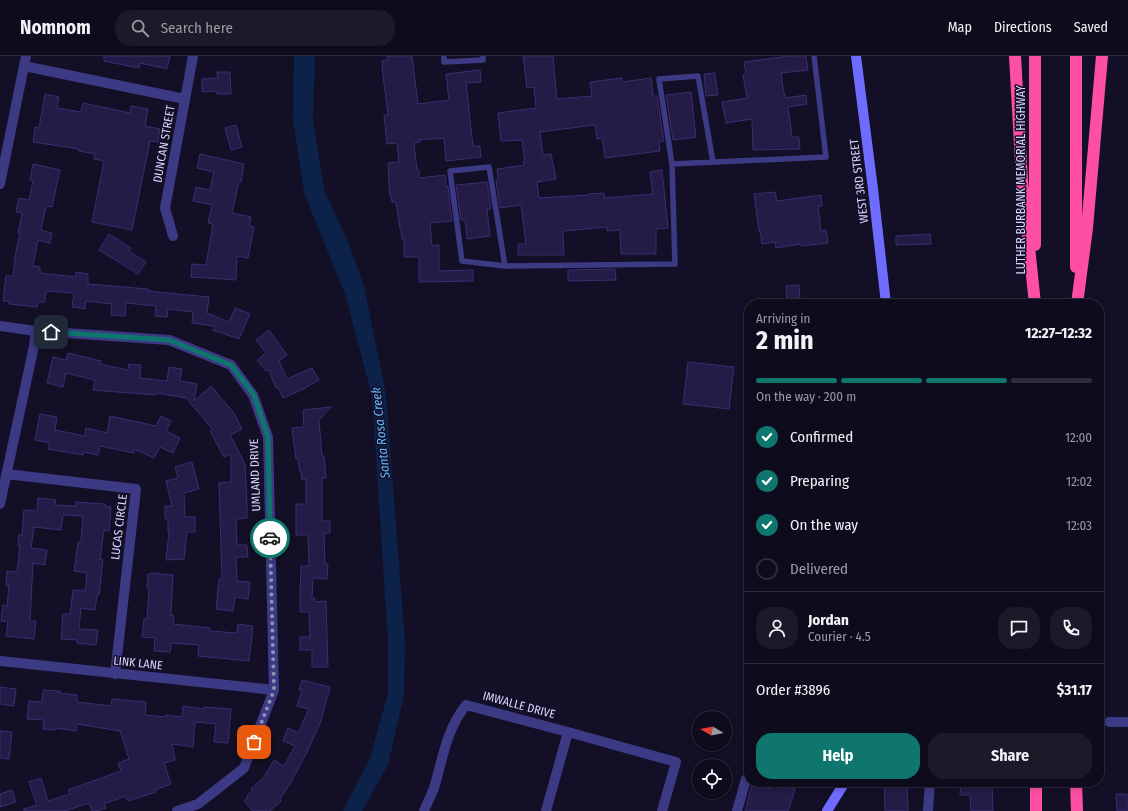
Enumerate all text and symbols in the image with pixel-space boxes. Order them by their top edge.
search box [115,10,395,46]
text: Nomnom [20,16,91,39]
icon: search [129,17,151,39]
text: Search here [161,19,233,37]
text: Map [948,19,972,36]
text: Directions [994,19,1052,36]
text: Saved [1074,19,1108,36]
street label: LUTHER BURBANK MEMORIAL HIGHWAY [1014,86,1028,274]
street label: DUNCAN STREET [150,104,178,184]
street label: WEST 3RD STREET [847,138,871,224]
text: Arriving in [756,311,810,326]
pin [34,315,68,349]
icon: home [40,321,62,343]
text: 12:27–12:32 [1025,324,1092,342]
text: 2 min [756,325,814,356]
water label: Santa Rosa Creek [368,386,393,480]
text: On the way · 200 m [756,389,856,404]
icon: check [756,426,778,448]
text: Confirmed [790,428,853,446]
text: 12:00 [1065,430,1092,445]
street label: UMLAND DRIVE [247,438,263,512]
icon: check [756,470,778,492]
text: Preparing [790,472,849,490]
text: 12:02 [1066,474,1092,489]
street label: LUCAS CIRCLE [108,493,130,561]
icon: check [756,514,778,536]
text: On the way [790,516,858,534]
courier [250,518,290,558]
text: 12:03 [1066,518,1092,533]
icon: car [259,527,281,549]
text: Delivered [790,560,848,578]
button: person [756,607,798,649]
button: chat [998,607,1040,649]
button: phone [1050,607,1092,649]
text: Jordan [808,611,849,629]
text: Courier · 4.5 [808,629,871,644]
street label: LINK LANE [113,653,164,673]
text: Order #3896 [756,681,830,699]
text: $31.17 [1057,681,1092,699]
street label: IMWALLE DRIVE [481,689,557,721]
north arrow [692,711,732,751]
map controls [692,711,732,799]
pin [237,725,271,759]
icon: bag [243,731,265,753]
button: Help [756,733,920,779]
button: Share [928,733,1092,779]
button: locate [692,759,732,799]

